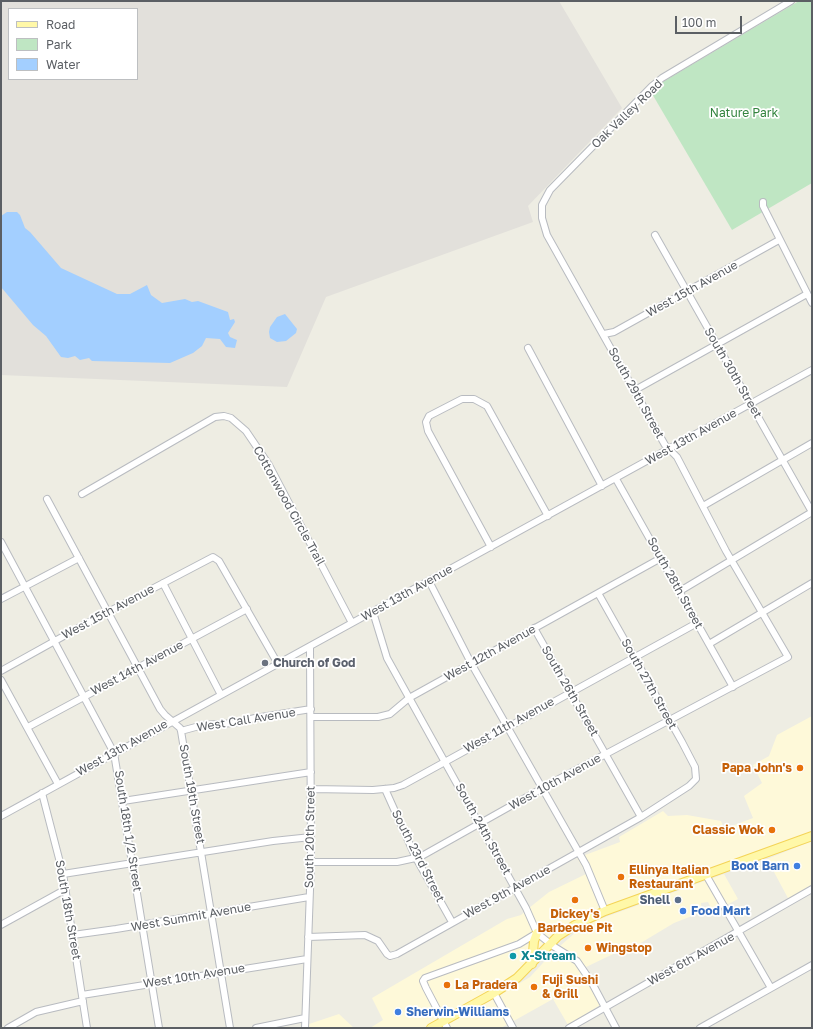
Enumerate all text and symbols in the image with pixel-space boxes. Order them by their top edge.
legend [8,8,138,80]
scale bar [677,8,744,34]
text: 100 m [682,15,716,30]
text: Road [46,17,75,32]
text: Park [46,37,72,52]
text: Water [46,57,80,72]
street label: Oak Valley Road [589,77,665,151]
park label: Nature Park [710,106,778,120]
street label: West 15th Avenue [644,258,740,320]
street label: South 30th Street [701,325,765,421]
street label: South 29th Street [605,345,667,441]
street label: West 13th Avenue [643,406,739,468]
street label: Cottonwood Circle Trail [250,444,328,568]
street label: South 28th Street [644,535,706,631]
street label: West 13th Avenue [359,562,455,624]
street label: West 15th Avenue [59,582,157,642]
street label: West 12th Avenue [442,622,538,684]
street label: South 27th Street [618,636,680,732]
street label: West 14th Avenue [88,638,186,698]
street label: South 26th Street [538,643,602,739]
place label: Church of God [273,656,355,670]
marker: Church of God [260,658,270,668]
street label: West 11th Avenue [461,694,557,756]
street label: West Call Avenue [195,705,297,735]
street label: West 13th Avenue [74,717,170,779]
street label: South 19th Street [176,743,208,845]
street label: West 10th Avenue [506,751,604,813]
place label: Papa John's [722,761,792,775]
marker: Papa John's [795,763,805,773]
street label: South 18th 1/2 Street [111,769,145,893]
street label: South 24th Street [452,781,514,877]
street label: South 20th Street [302,786,318,888]
street label: South 23rd Street [388,807,448,905]
place label: Classic Wok [692,823,764,837]
marker: Classic Wok [767,825,777,835]
street label: South 18th Street [52,859,84,961]
place label: Boot Barn [731,859,789,873]
marker: Boot Barn [792,861,802,871]
street label: West 9th Avenue [461,862,553,922]
place label: Ellinya Italian Restaurant [629,863,709,891]
marker: Ellinya Italian Restaurant [616,872,626,882]
place label: Shell [640,893,670,907]
marker: Dickey's Barbecue Pit [570,895,580,905]
marker: Shell [673,895,683,905]
street label: West Summit Avenue [130,899,252,935]
place label: Food Mart [691,904,750,918]
marker: Food Mart [678,906,688,916]
place label: Dickey's Barbecue Pit [538,907,612,935]
street label: West 6th Avenue [645,929,737,989]
place label: Wingstop [596,941,652,955]
marker: Wingstop [583,943,593,953]
place label: X-Stream [521,949,576,963]
marker: X-Stream [508,951,518,961]
street label: West 10th Avenue [142,961,246,991]
place label: Fuji Sushi & Grill [542,973,598,1001]
place label: La Pradera [455,978,517,992]
marker: La Pradera [442,980,452,990]
marker: Fuji Sushi & Grill [529,982,539,992]
place label: Sherwin-Williams [406,1005,509,1019]
marker: Sherwin-Williams [393,1007,403,1017]

